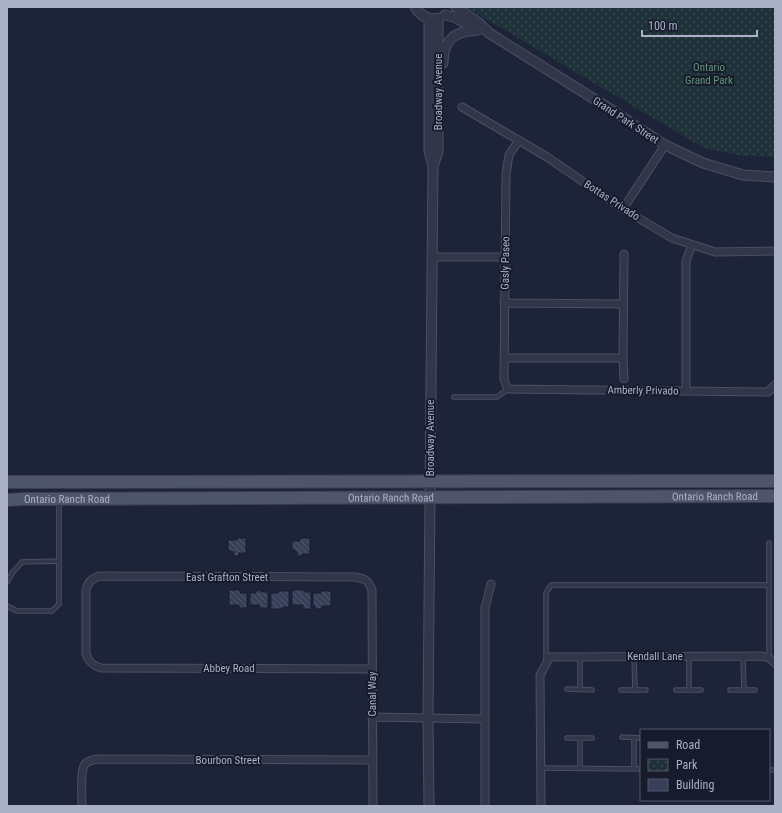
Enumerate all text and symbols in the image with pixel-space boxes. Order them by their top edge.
scale bar [642,12,757,38]
text: 100 m [648,19,678,33]
street label: Broadway Avenue [432,54,445,130]
park label: Ontario Grand Park [685,61,733,87]
street label: Grand Park Street [590,94,661,147]
street label: Bottas Privado [581,178,642,223]
street label: Gasly Paseo [499,236,512,290]
street label: Amberly Privado [607,383,679,398]
street label: Broadway Avenue [424,400,437,476]
street label: Ontario Ranch Road [672,490,758,503]
street label: Ontario Ranch Road [348,491,434,505]
street label: Ontario Ranch Road [24,493,110,506]
street label: East Grafton Street [186,571,268,584]
street label: Kendall Lane [627,650,683,663]
street label: Abbey Road [203,662,255,675]
street label: Canal Way [366,671,379,717]
legend [640,729,770,801]
text: Road [676,738,700,752]
street label: Bourbon Street [196,754,260,767]
text: Park [676,758,698,772]
text: Building [676,778,714,792]

